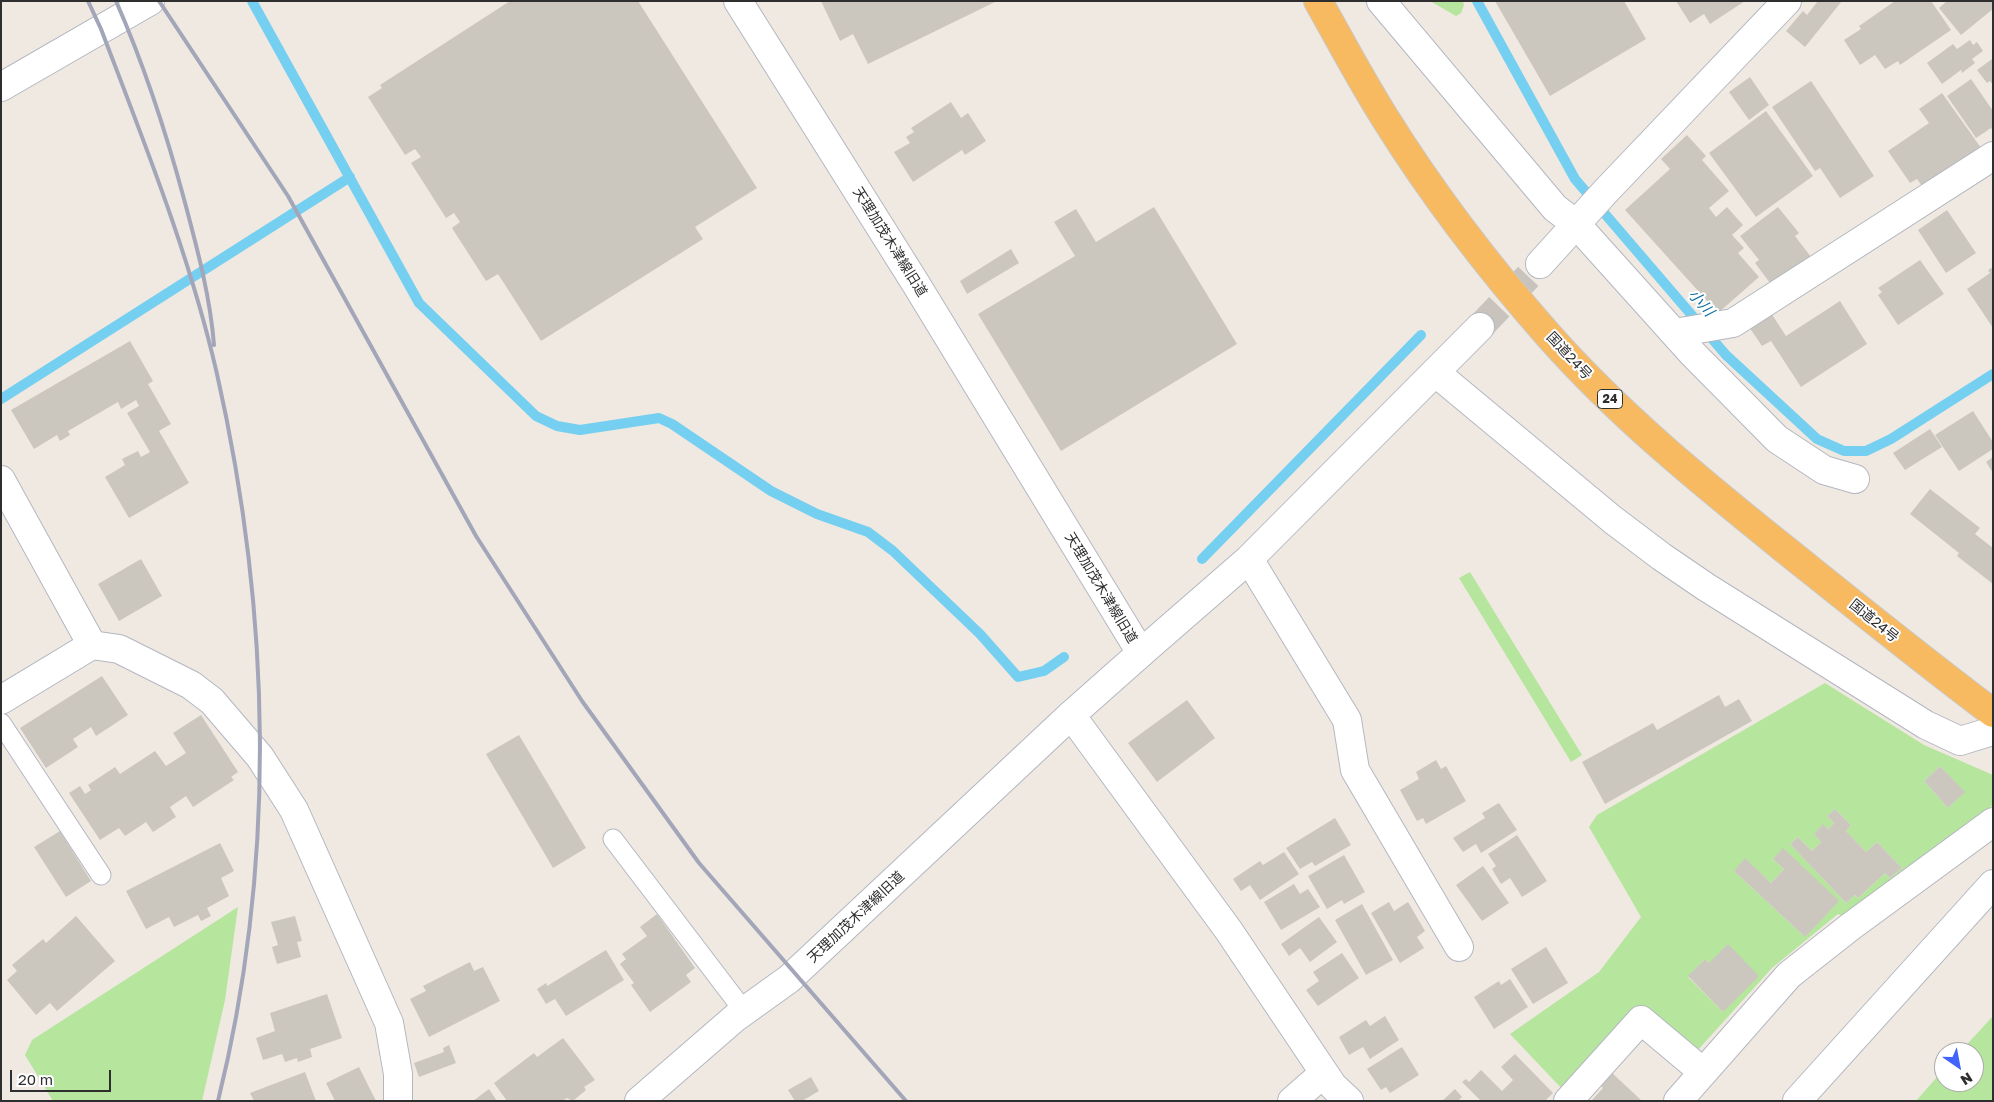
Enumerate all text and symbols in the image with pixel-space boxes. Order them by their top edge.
street label: 天理加茂木津線旧道 [849,184,931,300]
water label: 小川 [1684,286,1718,320]
street label: 国道24号 [1543,329,1595,383]
road number: 24 [1598,389,1622,408]
street label: 天理加茂木津線旧道 [1061,530,1141,646]
street label: 国道24号 [1846,596,1902,646]
street label: 天理加茂木津線旧道 [804,868,908,966]
north arrow [1934,1042,1984,1092]
scale bar [12,1060,114,1092]
text: N [1958,1069,1976,1089]
text: 20 m [18,1070,53,1088]

